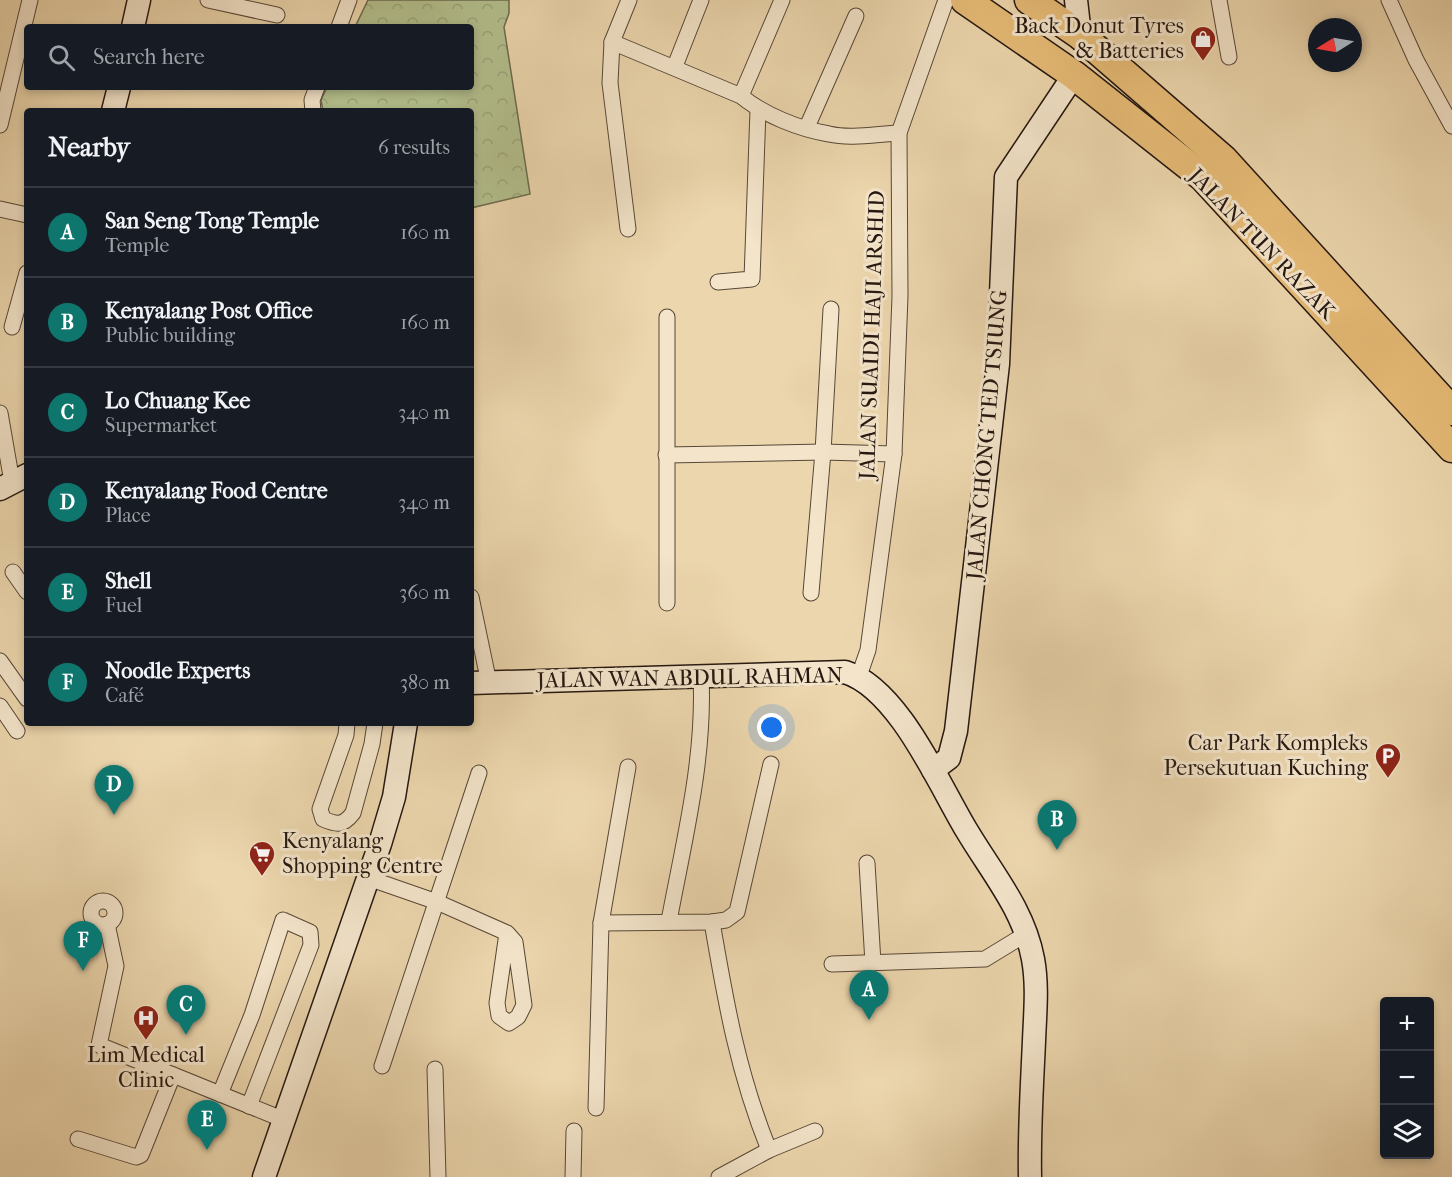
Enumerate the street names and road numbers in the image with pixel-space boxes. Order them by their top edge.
street label: JALAN TUN RAZAK [1182,161,1342,326]
street label: JALAN SUAIDI HAJI ARSHID [854,190,890,482]
street label: JALAN CHONG TED TSIUNG [961,289,1013,583]
street label: JALAN WAN ABDUL RAHMAN [535,662,844,694]

